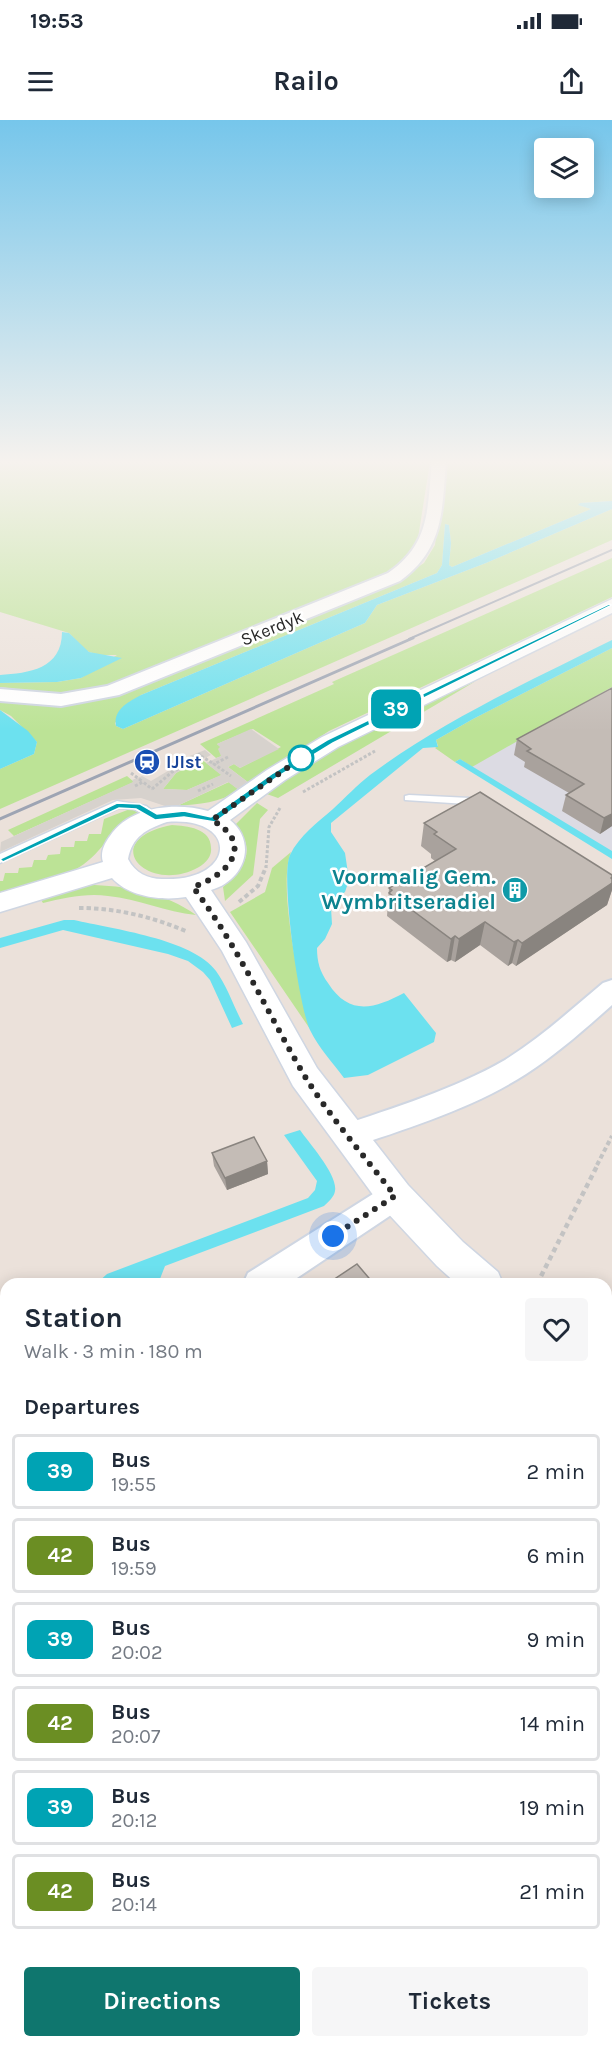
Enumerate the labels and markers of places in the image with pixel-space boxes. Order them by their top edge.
unlabelled marker [288,745,314,771]
station icon: IJlst [132,747,162,777]
place label: IJlst [166,751,202,773]
place label: Voormalig Gem. Wymbritseradiel [321,864,496,915]
building icon: Voormalig Gem. Wymbritseradiel [500,875,530,905]

